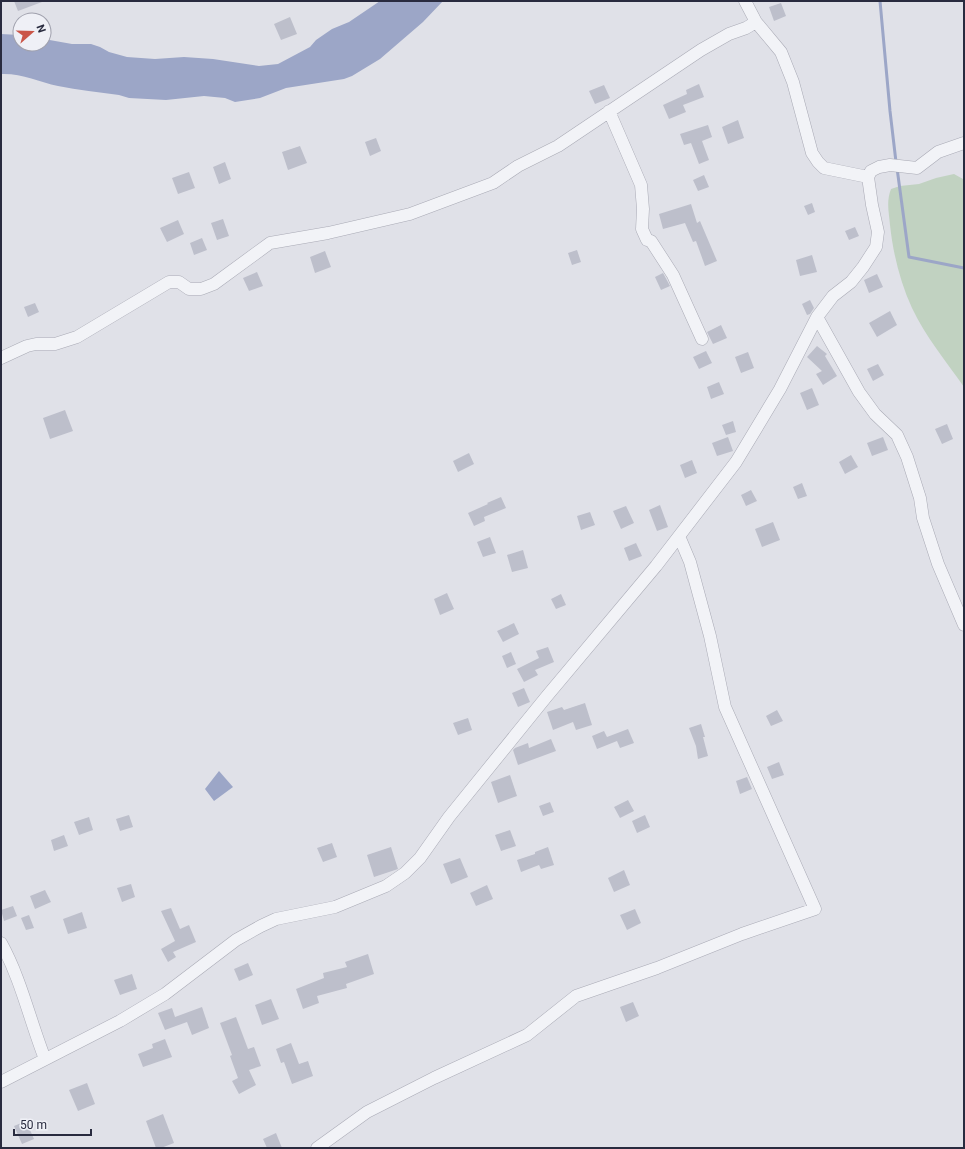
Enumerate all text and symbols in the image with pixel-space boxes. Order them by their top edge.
north arrow [12,12,52,52]
text: N [33,23,48,35]
scale bar [14,1111,91,1137]
text: 50 m [20,1118,47,1132]

